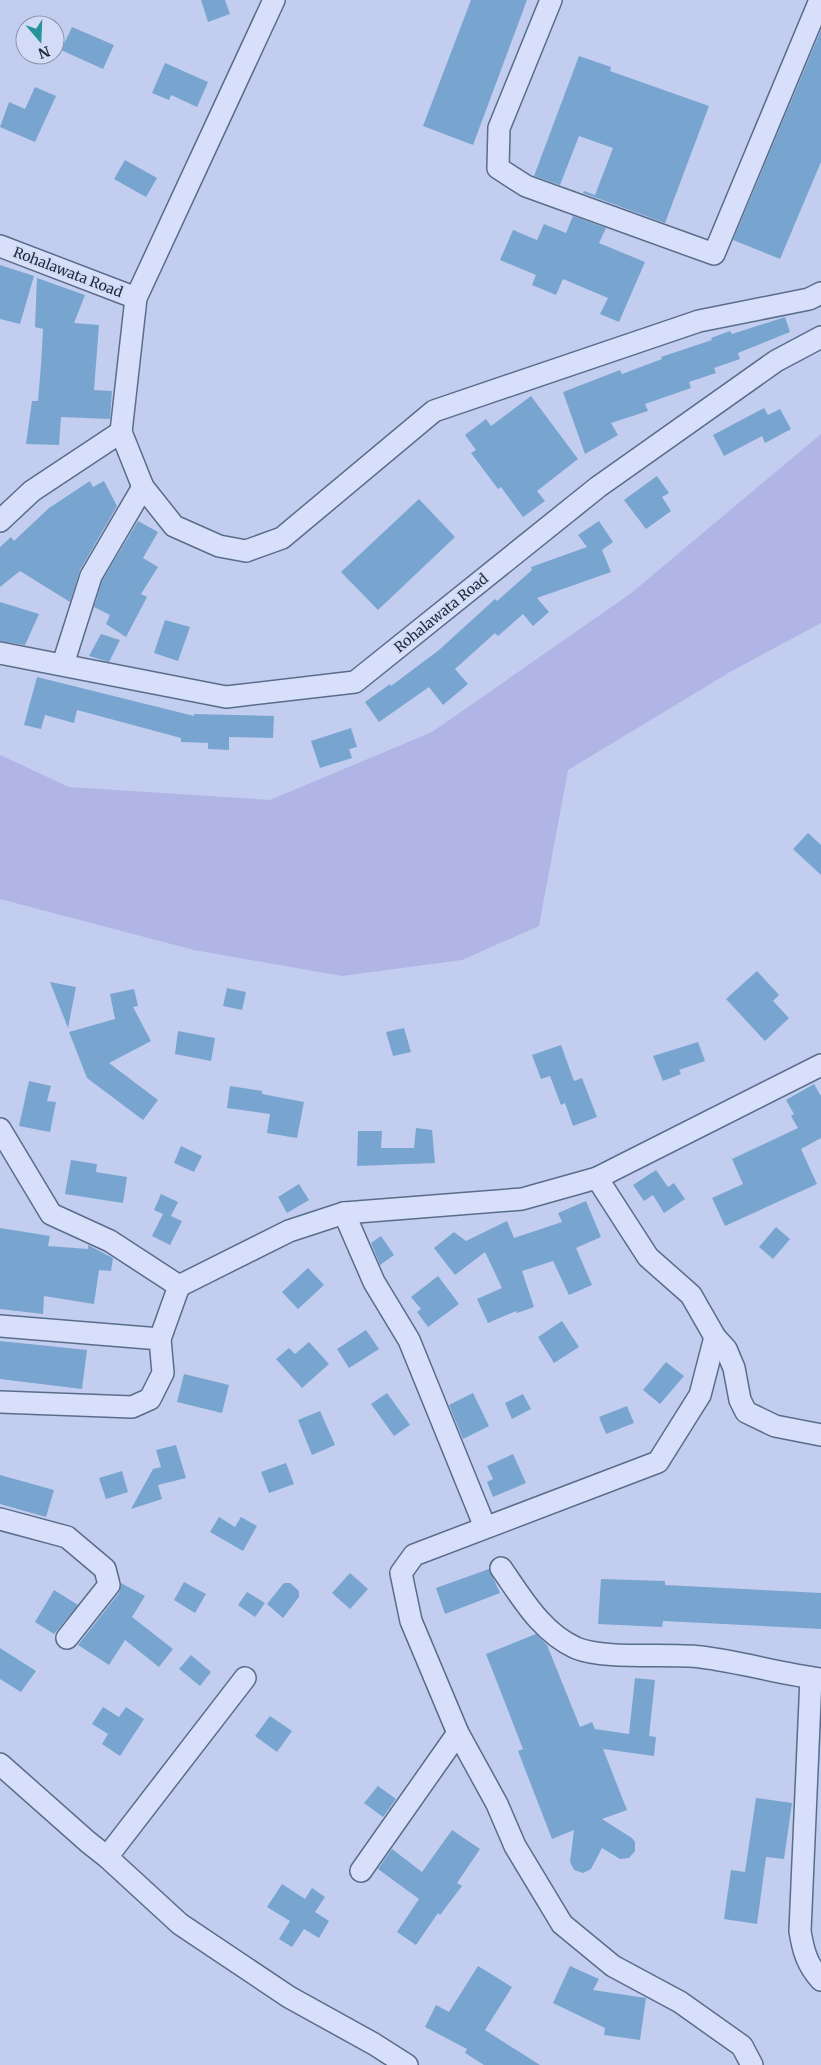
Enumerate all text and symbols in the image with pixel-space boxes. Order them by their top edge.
north arrow [15,15,65,65]
text: N [36,42,52,63]
street label: Rohalawata Road [11,243,126,301]
street label: Rohalawata Road [390,569,492,656]

